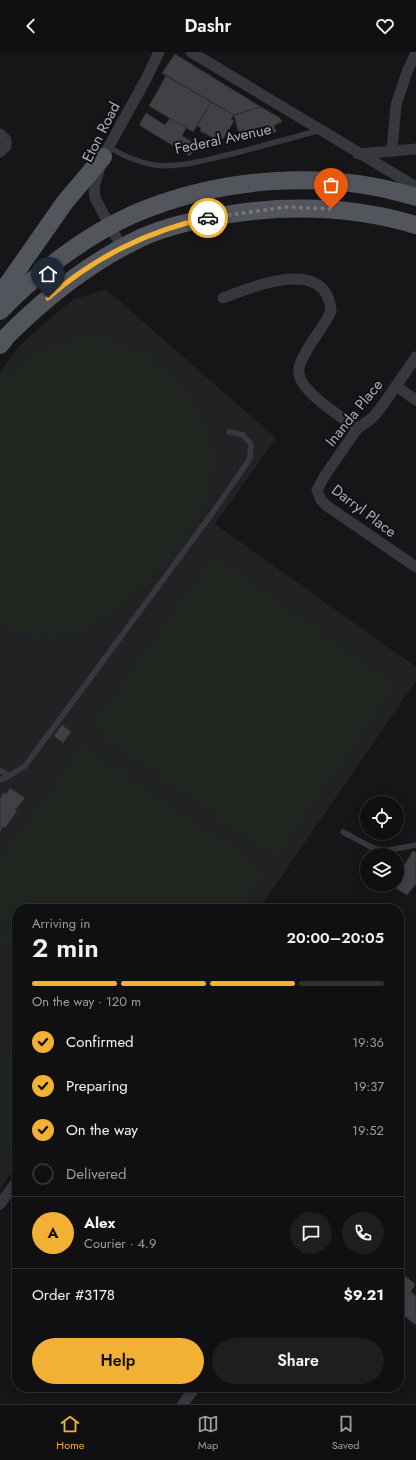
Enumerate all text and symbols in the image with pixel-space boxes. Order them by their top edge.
text: Dashr [184,13,232,39]
icon: back [20,15,42,37]
icon: heart [374,15,396,37]
street label: Eton Road [76,98,126,166]
street label: Federal Avenue [173,118,274,160]
pin [314,168,348,209]
icon: bag [320,174,342,196]
courier [188,198,228,238]
icon: car [197,207,219,229]
pin [31,257,65,298]
icon: home [37,263,59,285]
street label: Inanda Place [320,375,388,451]
street label: Darryl Place [327,479,401,543]
map controls [360,796,404,892]
button: locate [360,796,404,840]
button: layers [360,848,404,892]
text: Arriving in [32,914,90,933]
text: 20:00–20:05 [287,927,384,949]
text: 2 min [32,929,99,967]
text: On the way · 120 m [32,992,141,1011]
icon: check [32,1031,54,1053]
text: Confirmed [66,1031,134,1053]
text: 19:36 [352,1033,384,1052]
icon: check [32,1075,54,1097]
text: Preparing [66,1075,128,1097]
text: 19:37 [353,1077,384,1096]
icon: check [32,1119,54,1141]
text: On the way [66,1119,138,1141]
text: 19:52 [352,1121,384,1140]
text: Delivered [66,1163,127,1185]
text: Alex [84,1212,115,1234]
button: chat [290,1212,332,1254]
button: phone [342,1212,384,1254]
text: A [47,1222,59,1244]
text: Courier · 4.9 [84,1234,157,1253]
text: Order #3178 [32,1284,115,1306]
text: $9.21 [343,1284,384,1306]
button: Help [32,1338,204,1384]
button: Share [212,1338,384,1384]
tab: Home [56,1413,84,1453]
tab: Map [197,1413,219,1453]
tab: Saved [332,1413,360,1453]

